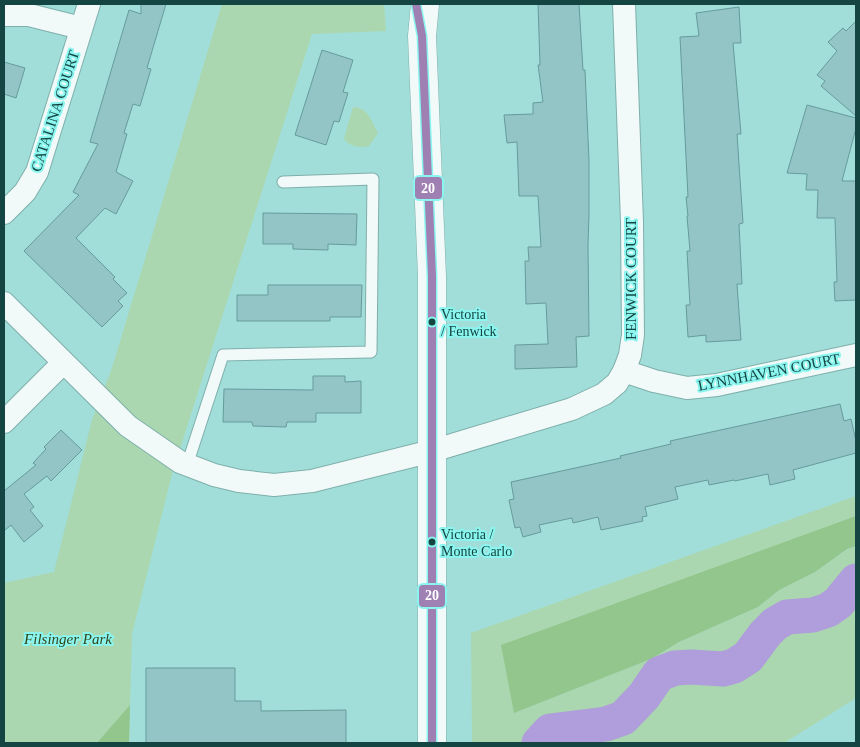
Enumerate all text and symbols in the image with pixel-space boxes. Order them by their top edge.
street label: CATALINA COURT [28,48,82,174]
line badge: 20 [414,176,443,200]
text: 20 [421,181,435,196]
street label: FENWICK COURT [623,218,639,340]
place label: Victoria / Fenwick [441,307,497,339]
marker: Victoria / Fenwick [427,317,437,327]
street label: LYNNHAVEN COURT [697,350,841,394]
place label: Victoria / Monte Carlo [441,527,512,559]
marker: Victoria / Monte Carlo [427,537,437,547]
line badge: 20 [418,584,446,608]
text: 20 [425,588,439,603]
park label: Filsinger Park [23,631,112,647]

